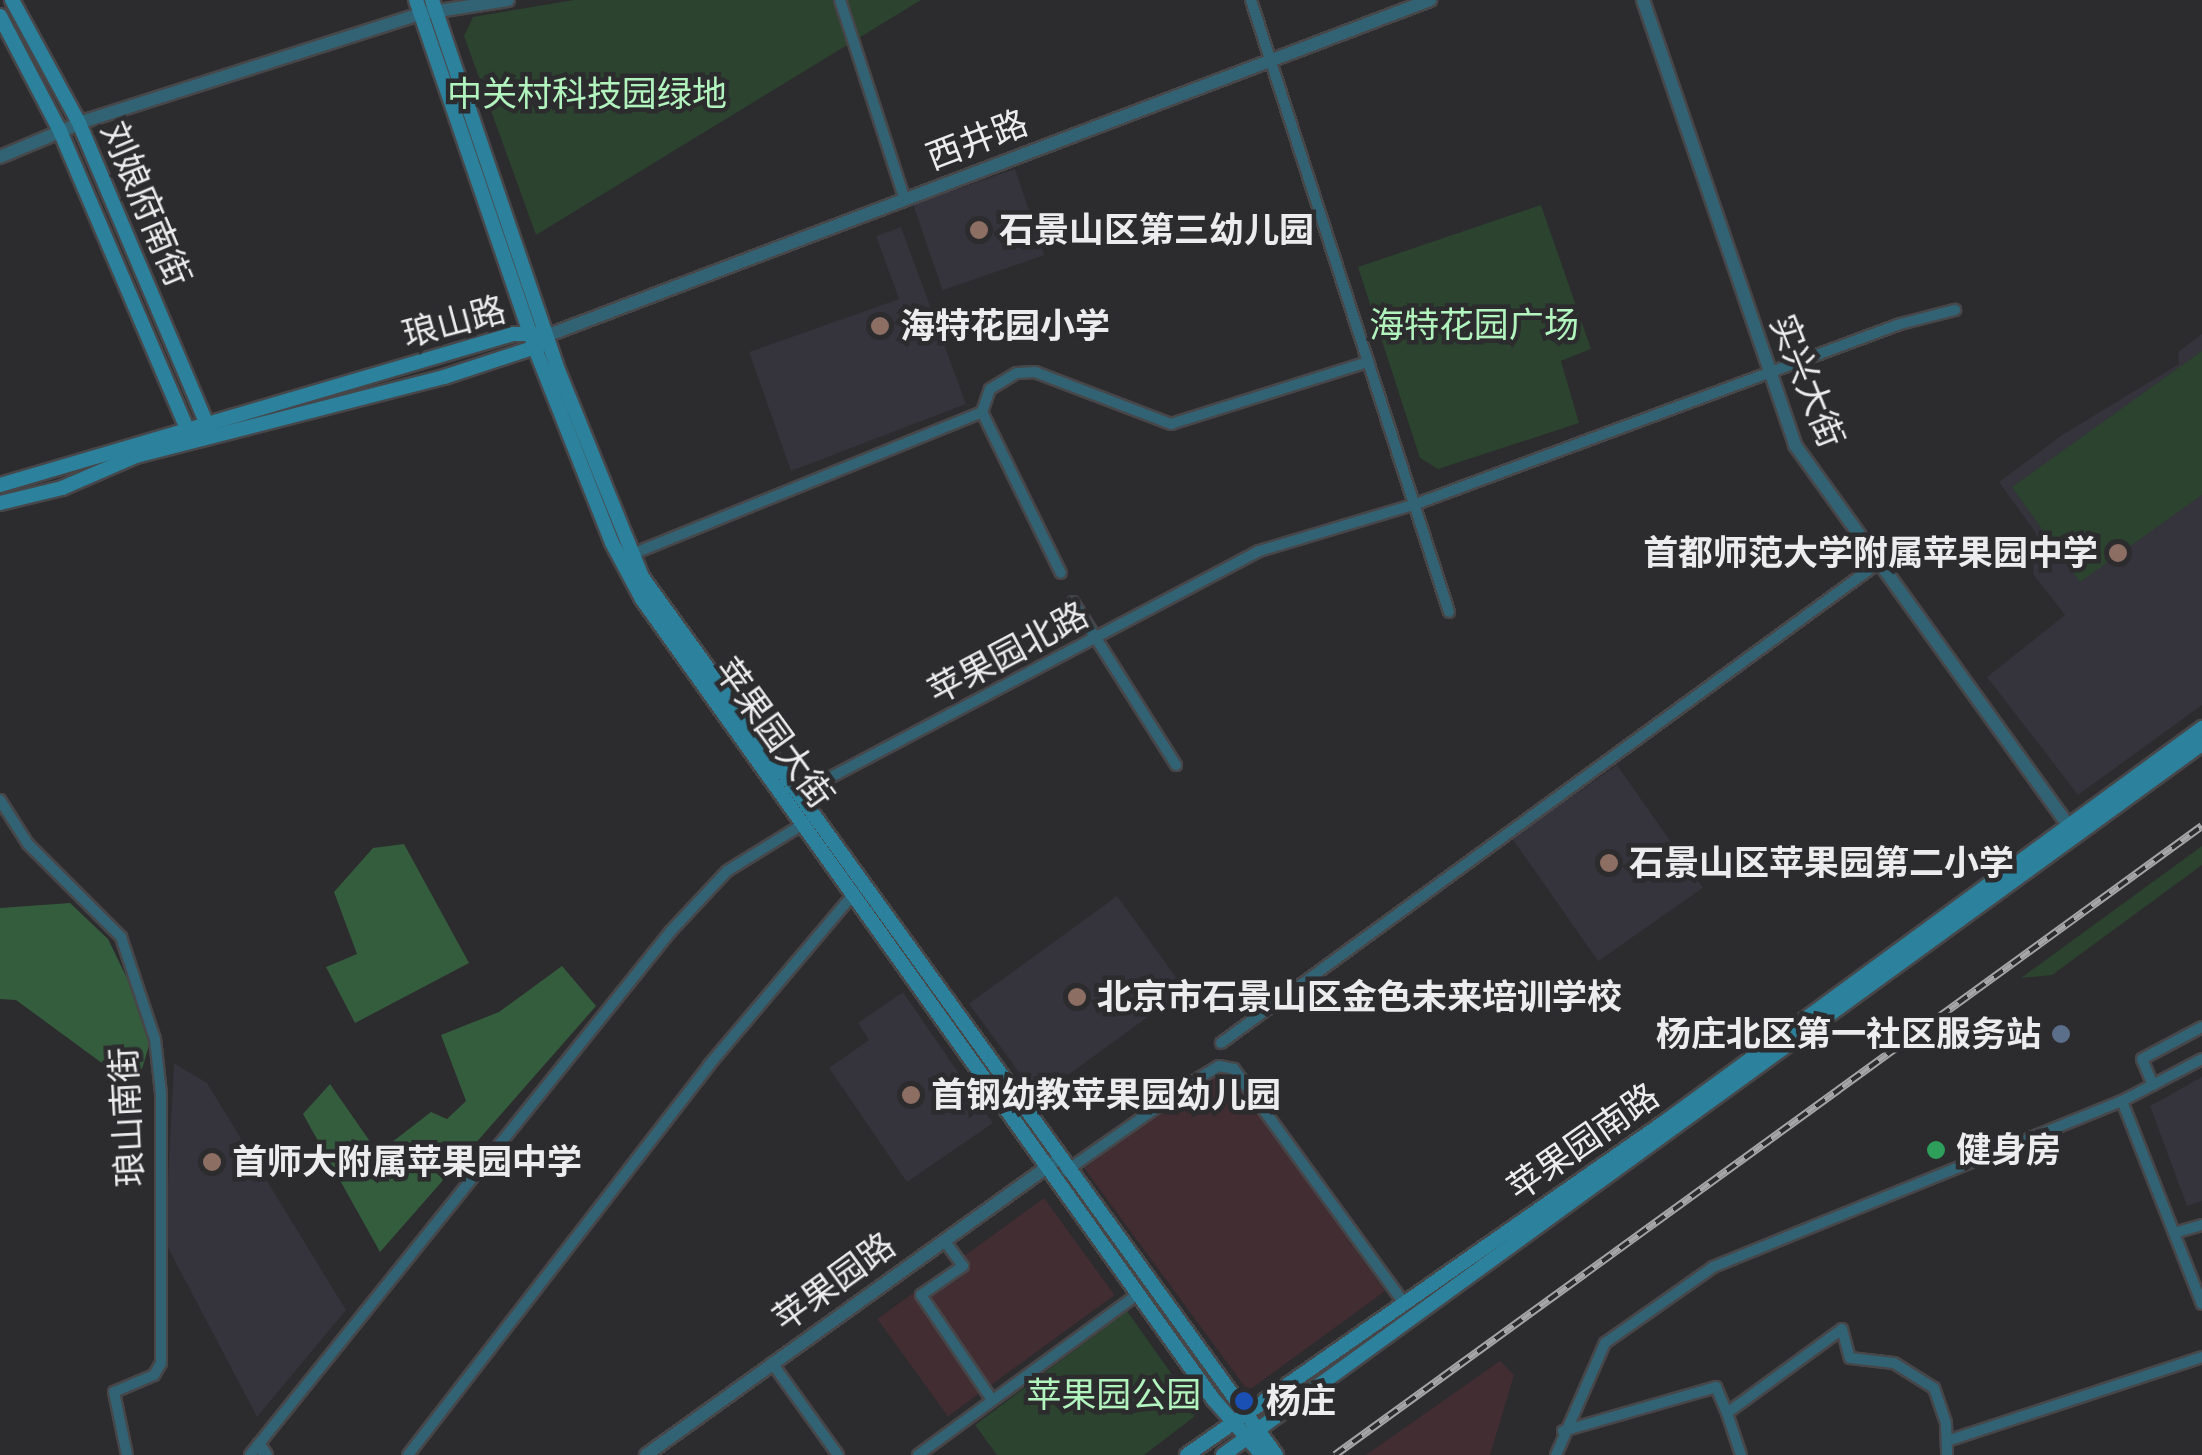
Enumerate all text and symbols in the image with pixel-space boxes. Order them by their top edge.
park label: 中关村科技园绿地 [447,73,727,115]
street label: 西井路 [920,102,1034,178]
street label: 刘娘府南街 [92,115,200,293]
place label: 石景山区第三幼儿园 [999,209,1314,251]
marker: 石景山区第三幼儿园 [968,219,990,241]
street label: 琅山路 [398,288,510,356]
park label: 海特花园广场 [1369,304,1579,346]
place label: 海特花园小学 [900,305,1110,347]
street label: 实兴大街 [1761,308,1853,454]
marker: 海特花园小学 [869,315,891,337]
place label: 首都师范大学附属苹果园中学 [1643,532,2098,574]
marker: 首都师范大学附属苹果园中学 [2107,542,2129,564]
street label: 苹果园北路 [921,593,1095,713]
street label: 苹果园大街 [706,650,842,816]
place label: 石景山区苹果园第二小学 [1629,842,2014,884]
marker: 石景山区苹果园第二小学 [1598,852,1620,874]
place label: 北京市石景山区金色未来培训学校 [1097,976,1622,1018]
marker: 北京市石景山区金色未来培训学校 [1066,986,1088,1008]
place label: 杨庄北区第一社区服务站 [1656,1013,2041,1055]
marker: 杨庄北区第一社区服务站 [2050,1023,2072,1045]
street label: 琅山南街 [102,1046,152,1188]
place label: 首钢幼教苹果园幼儿园 [931,1074,1281,1116]
street label: 苹果园南路 [1499,1075,1667,1209]
marker: 首钢幼教苹果园幼儿园 [900,1084,922,1106]
place label: 健身房 [1956,1129,2061,1171]
marker: 健身房 [1925,1139,1947,1161]
place label: 首师大附属苹果园中学 [232,1141,582,1183]
marker: 首师大附属苹果园中学 [201,1151,223,1173]
street label: 苹果园路 [765,1224,903,1340]
park label: 苹果园公园 [1027,1374,1201,1416]
place label: 杨庄 [1266,1380,1336,1422]
marker: 杨庄 [1231,1388,1257,1414]

